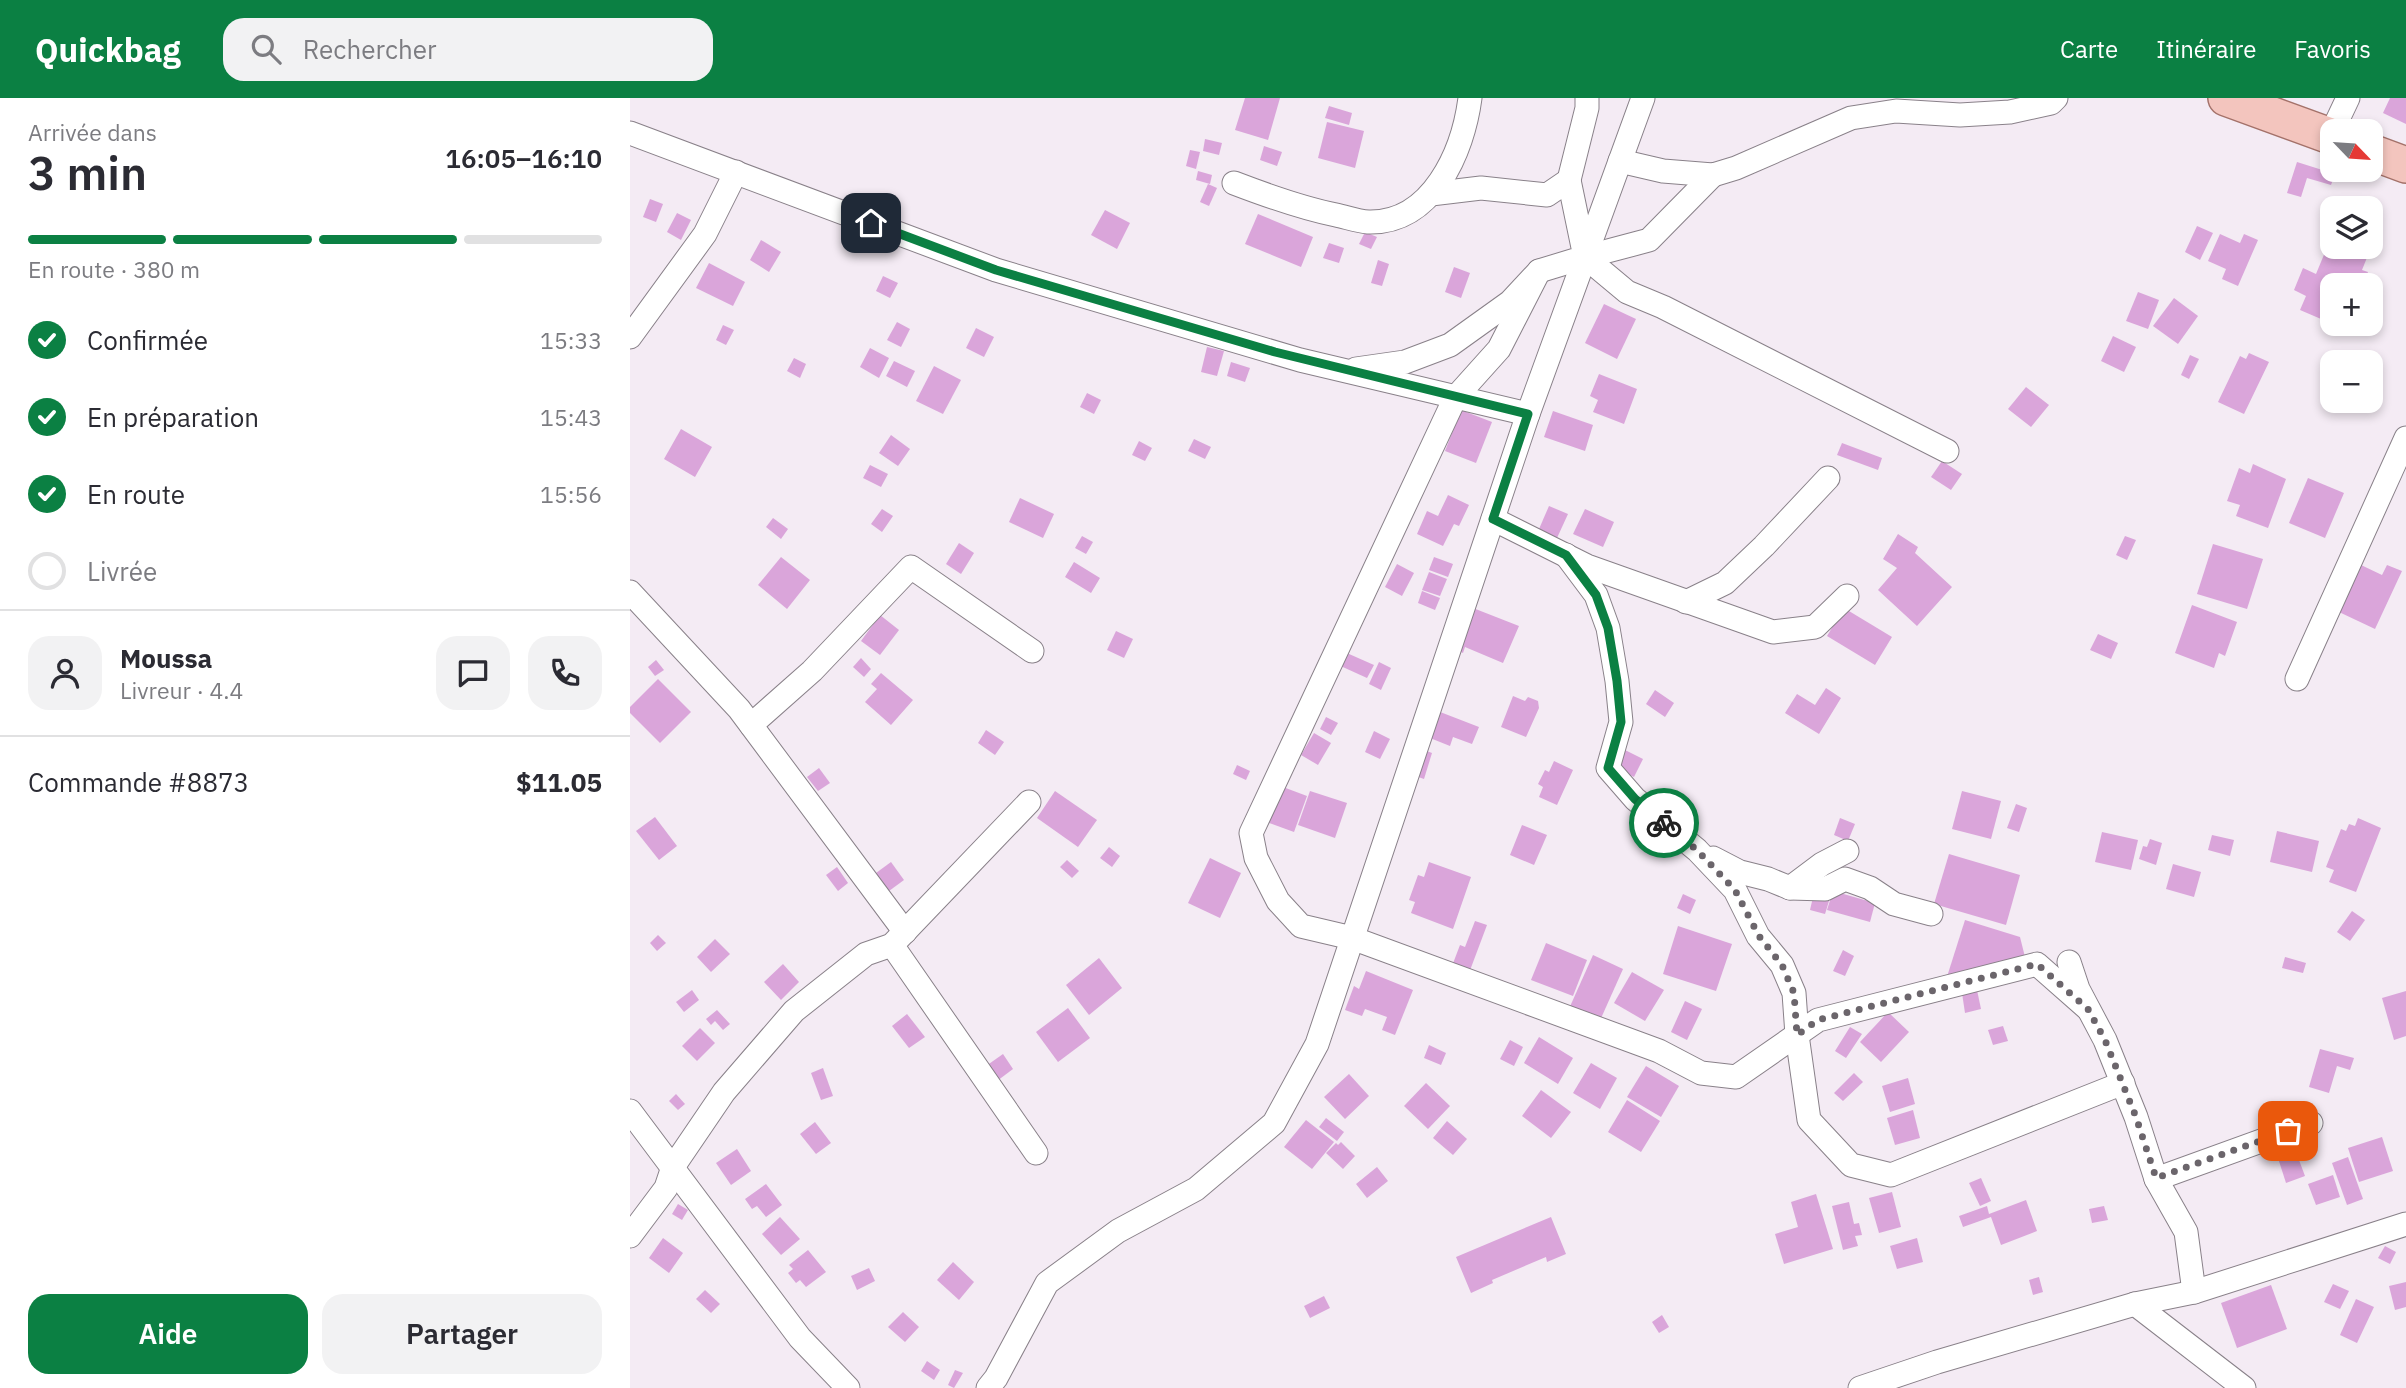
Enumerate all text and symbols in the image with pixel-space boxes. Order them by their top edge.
search box [223,18,713,81]
text: Quickbag [35,28,181,71]
icon: search [247,30,285,68]
text: Rechercher [303,32,437,66]
text: Carte [2060,33,2118,65]
text: Itinéraire [2156,33,2256,65]
text: Favoris [2294,33,2371,65]
text: Arrivée dans [28,117,157,147]
north arrow [2320,119,2384,182]
map controls [2320,119,2383,413]
text: 16:05–16:10 [445,141,602,175]
text: 3 min [28,143,147,203]
pin [841,193,901,253]
button: layers [2320,196,2383,259]
icon: home [852,204,890,242]
text: En route · 380 m [28,254,200,284]
button: + [2320,273,2383,336]
icon: check [28,321,66,359]
text: Confirmée [87,323,208,357]
text: 15:33 [540,325,602,355]
button: − [2320,350,2383,413]
icon: check [28,398,66,436]
text: En préparation [87,400,259,434]
text: 15:43 [540,402,602,432]
icon: check [28,475,66,513]
text: En route [87,477,185,511]
text: 15:56 [540,479,602,509]
text: Livrée [87,554,157,588]
button: person [28,636,102,710]
button: chat [436,636,510,710]
button: phone [528,636,602,710]
text: Moussa [120,641,212,675]
text: Livreur · 4.4 [120,675,243,705]
text: Commande #8873 [28,765,249,799]
text: $11.05 [516,765,602,799]
courier [1629,788,1699,858]
icon: bike [1645,804,1683,842]
pin [2258,1101,2318,1161]
icon: bag [2269,1112,2307,1150]
button: Aide [28,1294,308,1374]
button: Partager [322,1294,602,1374]

